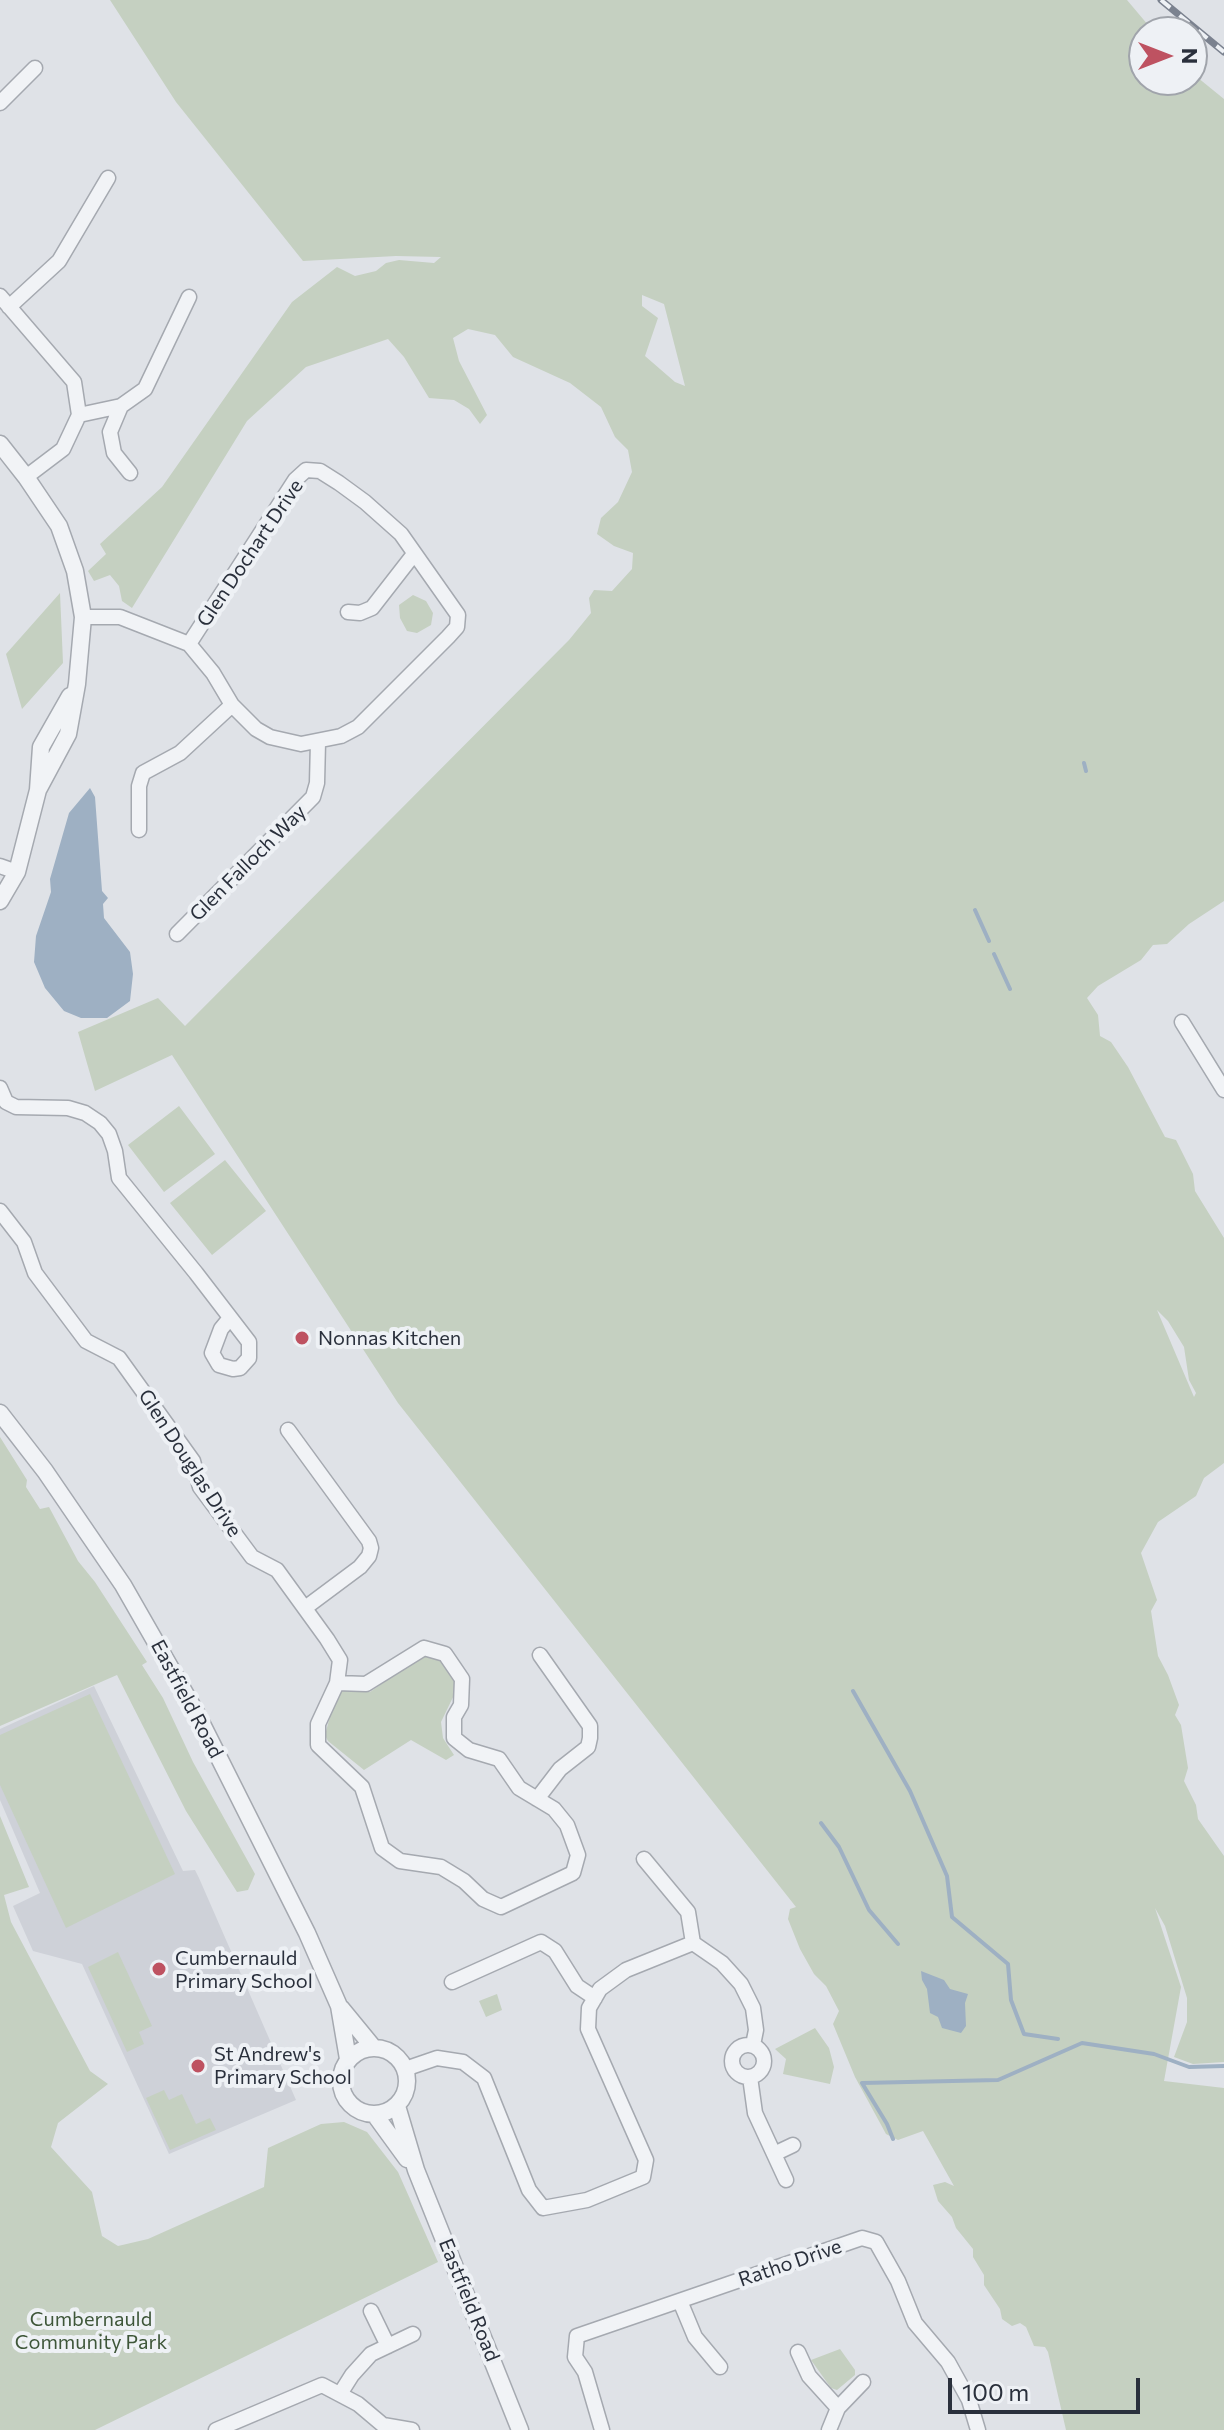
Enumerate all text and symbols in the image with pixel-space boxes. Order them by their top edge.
north arrow [1128,16,1208,96]
text: N [1177,48,1204,64]
street label: Glen Dochart Drive [192,475,308,631]
street label: Glen Falloch Way [185,800,311,926]
place label: Nonnas Kitchen [318,1326,461,1350]
marker: Nonnas Kitchen [293,1329,311,1347]
street label: Glen Douglas Drive [133,1385,247,1541]
street label: Eastfield Road [146,1636,228,1762]
place label: Cumbernauld Primary School [175,1946,313,1993]
marker: Cumbernauld Primary School [150,1960,168,1978]
place label: St Andrew's Primary School [214,2042,352,2089]
marker: St Andrew's Primary School [189,2057,207,2075]
street label: Ratho Drive [735,2234,845,2292]
street label: Eastfield Road [433,2235,505,2365]
park label: Cumbernauld Community Park [15,2307,167,2354]
scale bar [952,2362,1144,2412]
text: 100 m [962,2377,1029,2406]

